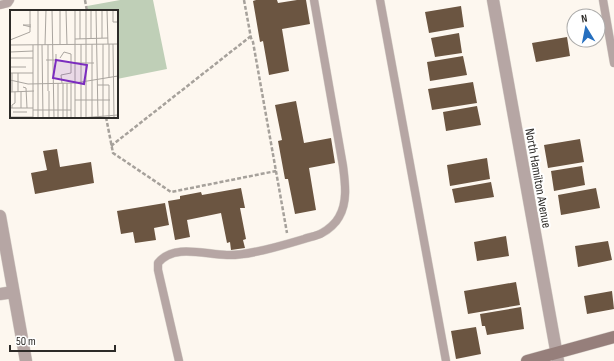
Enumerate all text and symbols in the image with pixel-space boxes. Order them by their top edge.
north arrow [566,8,606,48]
inset map [10,10,118,118]
text: N [580,12,588,26]
street label: North Hamilton Avenue [521,127,555,229]
scale bar [10,327,115,353]
text: 50 m [16,334,36,349]

